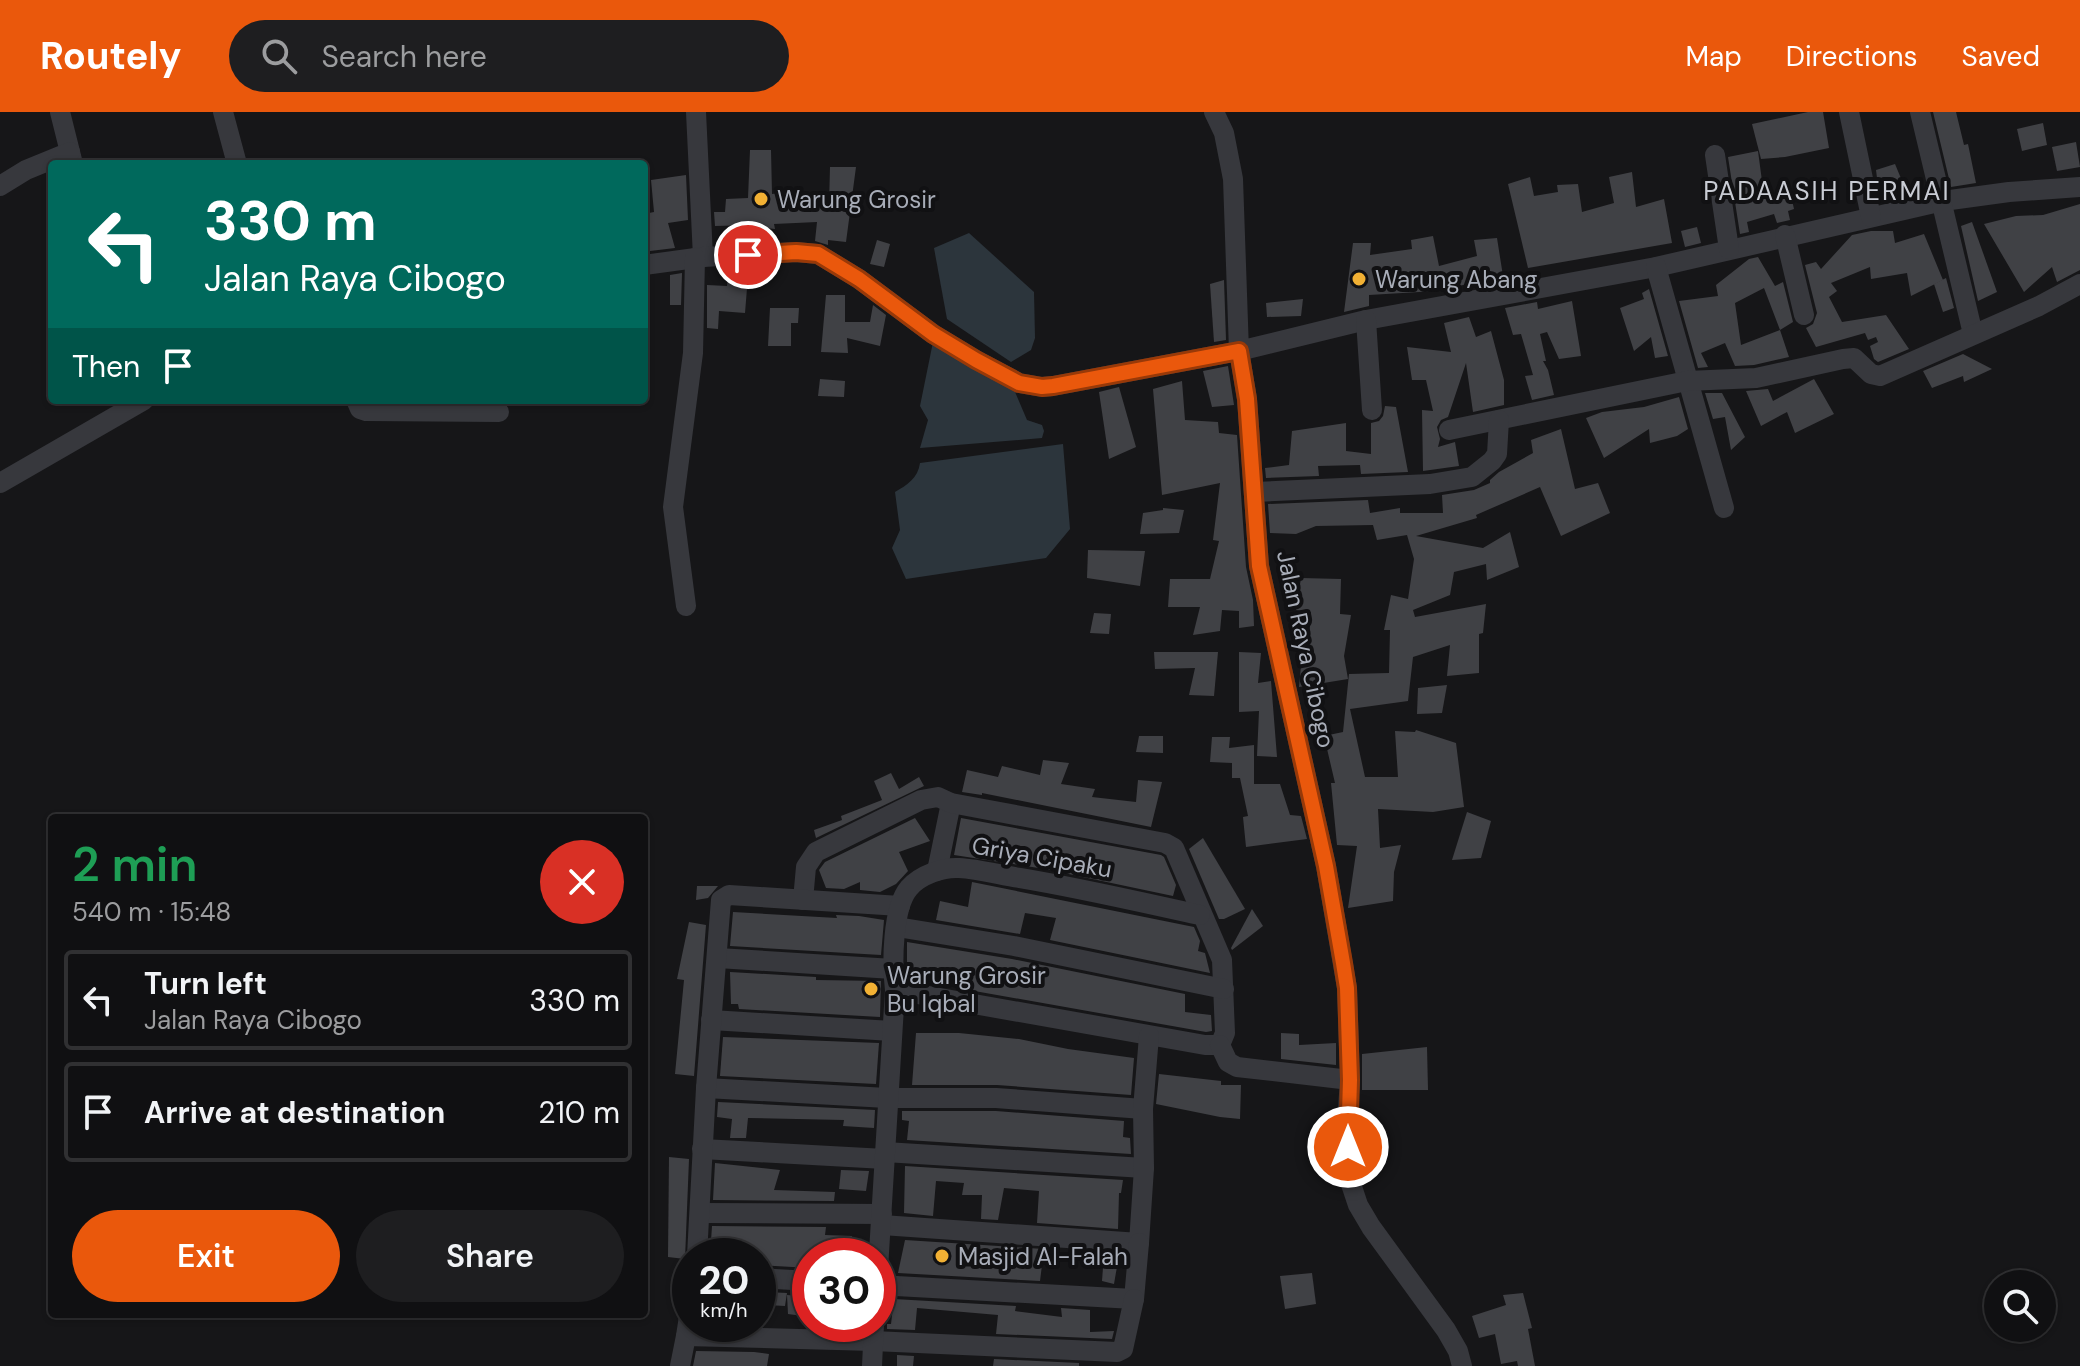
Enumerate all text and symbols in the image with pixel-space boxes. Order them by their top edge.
search box [229,20,789,92]
text: Routely [40,31,181,81]
icon: search [257,34,301,78]
text: Search here [321,37,487,76]
text: Map [1685,38,1742,75]
text: Directions [1786,38,1918,75]
text: Saved [1962,38,2040,75]
district label: PADAASIH PERMAI [1703,174,1951,208]
text: 330 m [204,184,377,257]
place label: Warung Grosir [777,184,936,215]
marker: Warung Grosir [752,190,770,208]
icon: left [72,192,176,296]
pin [714,221,782,289]
icon: arrive [726,233,770,277]
text: Jalan Raya Cibogo [204,255,506,302]
place label: Warung Abang [1375,264,1537,295]
marker: Warung Abang [1350,270,1368,288]
icon: arrive [156,344,200,388]
text: Then [72,347,140,386]
street label: Jalan Raya Cibogo [1270,547,1342,751]
street label: Griya Cipaku [969,829,1115,885]
text: 2 min [72,833,198,896]
button: close [540,840,624,924]
text: 540 m · 15:48 [72,895,231,929]
place label: Warung Grosir Bu Iqbal [887,960,1046,1019]
text: Turn left [144,964,267,1003]
icon: left [76,978,120,1022]
marker: Warung Grosir Bu Iqbal [862,980,880,998]
text: 330 m [529,981,620,1020]
text: Jalan Raya Cibogo [144,1003,362,1037]
icon: arrive [76,1090,120,1134]
text: Arrive at destination [144,1093,445,1132]
text: 210 m [538,1093,620,1132]
position arrow [1306,1105,1390,1189]
button: Exit [72,1210,340,1302]
button: Share [356,1210,624,1302]
speed limit sign: 30 [792,1238,896,1342]
place label: Masjid Al-Falah [958,1241,1128,1272]
marker: Masjid Al-Falah [933,1247,951,1265]
text: 20 [698,1254,750,1306]
map controls [1984,1270,2056,1342]
button: search [1984,1270,2056,1342]
text: km/h [700,1297,748,1323]

